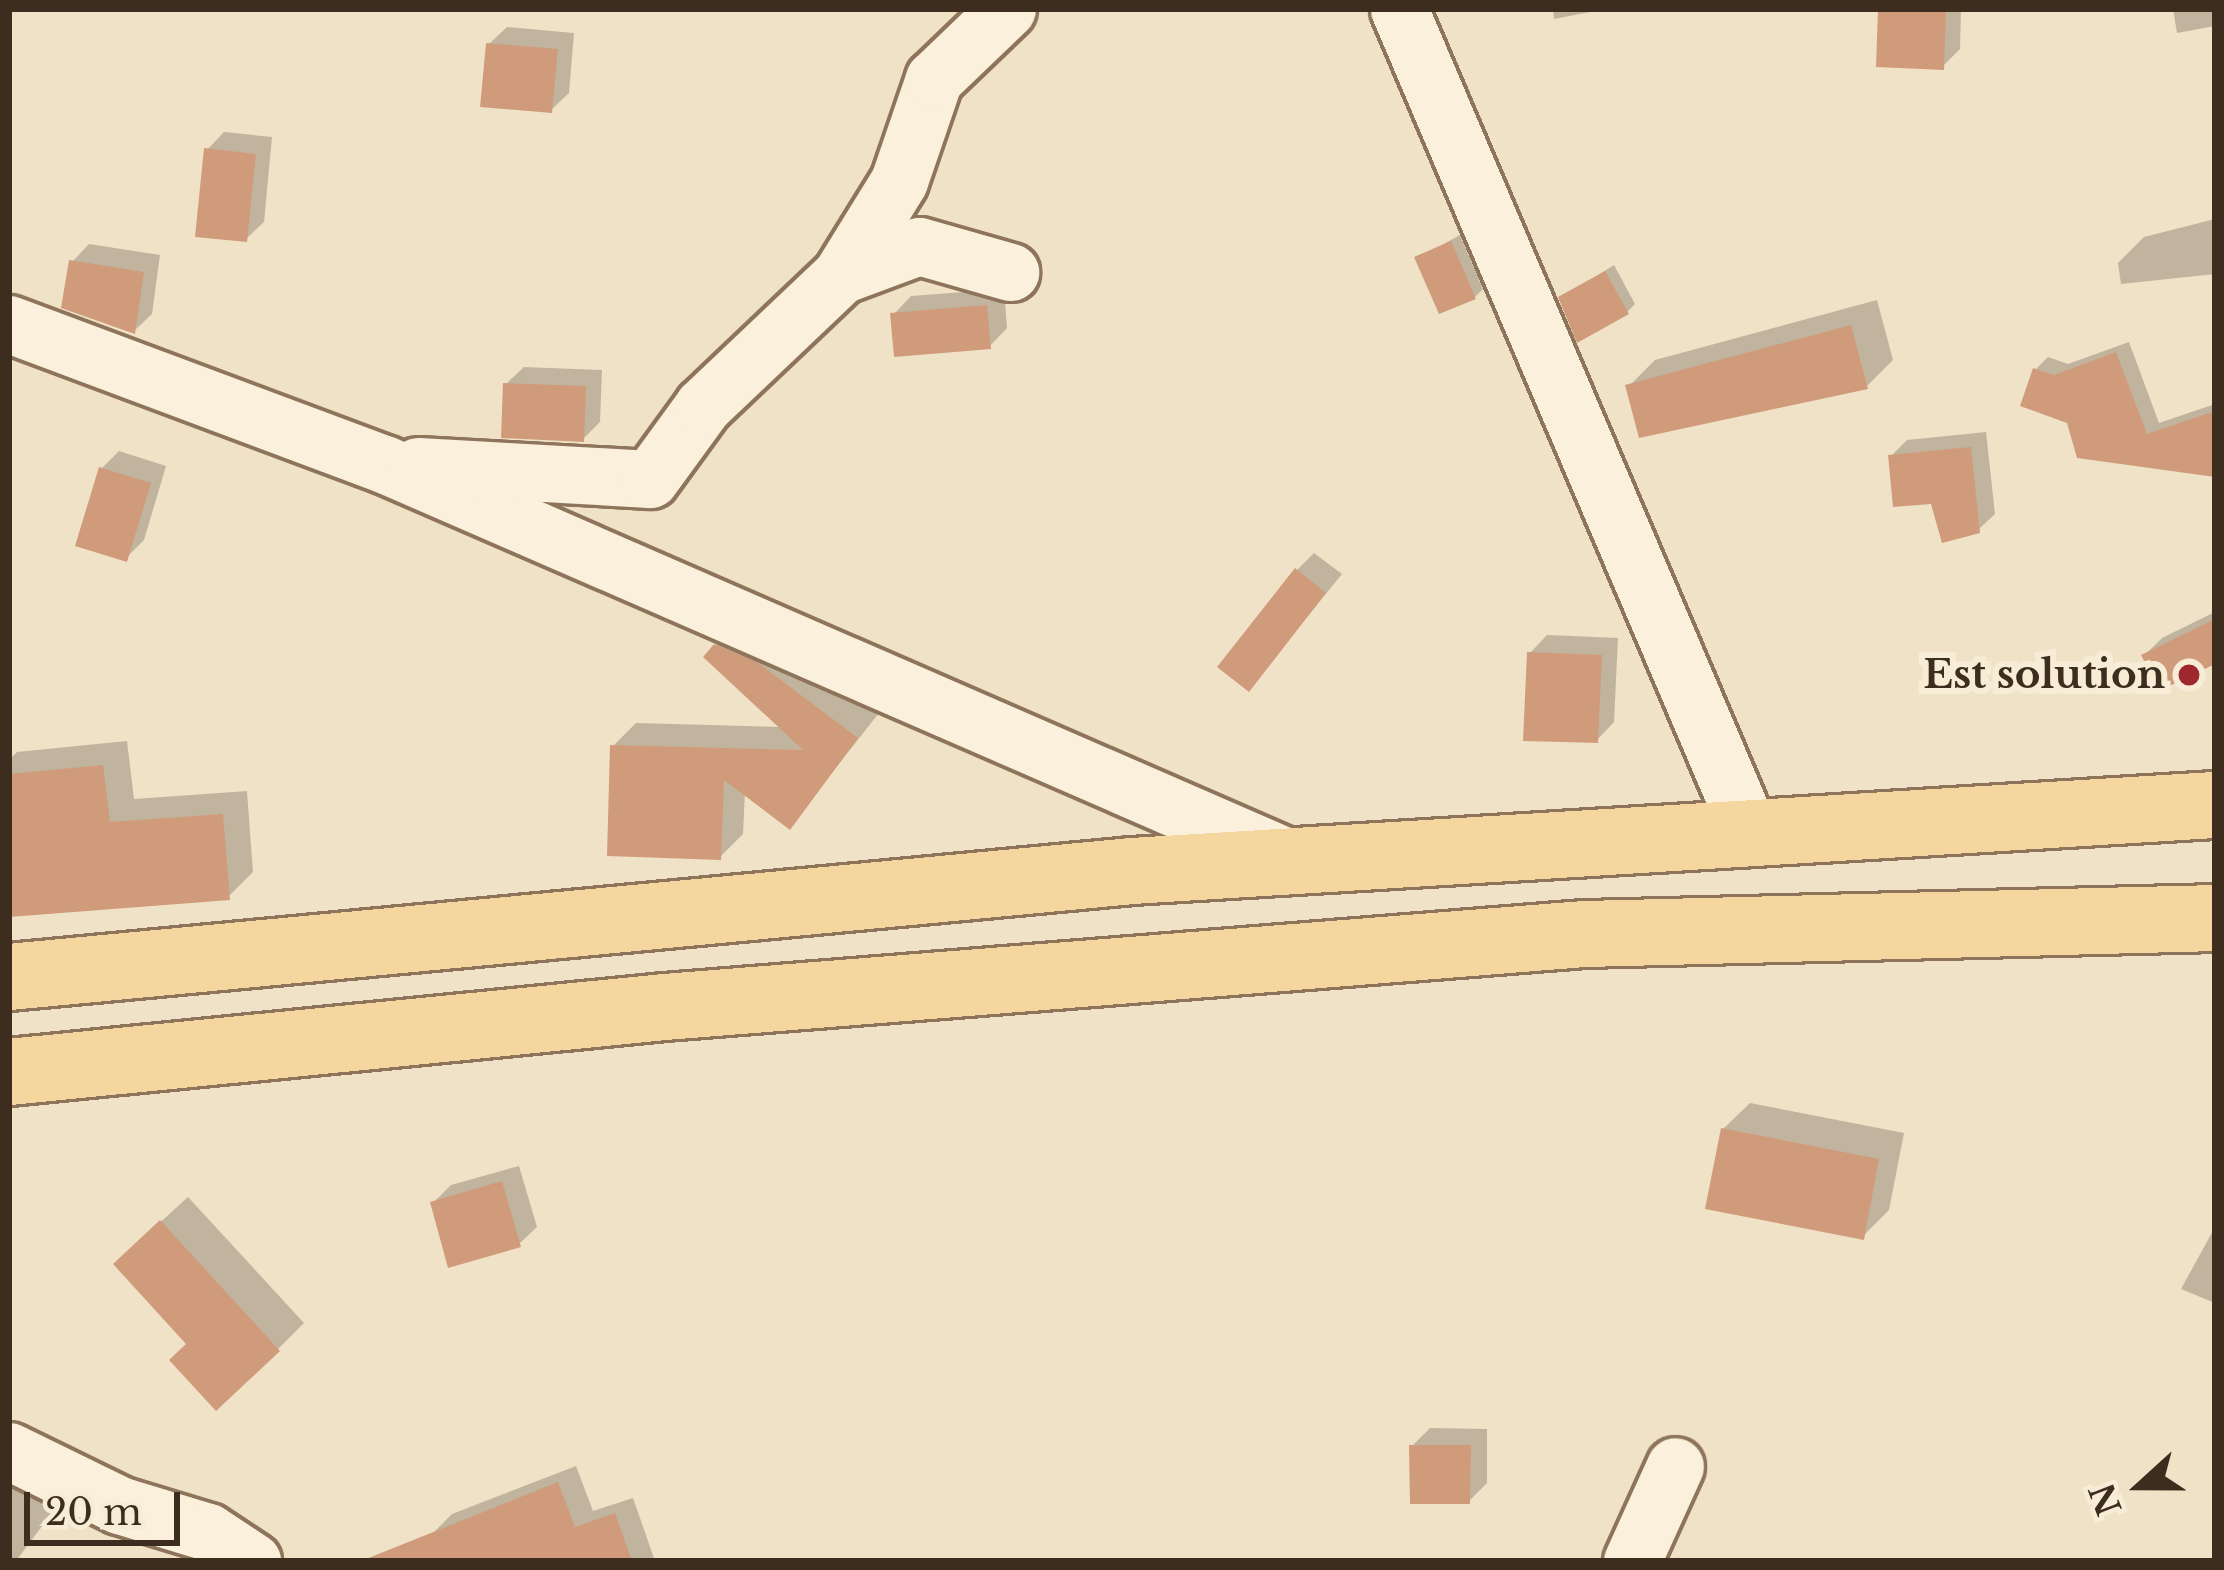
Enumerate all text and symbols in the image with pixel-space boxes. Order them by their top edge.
place label: Est solution [1923,652,2165,698]
marker: Est solution [2176,662,2202,688]
north arrow [2080,1426,2200,1546]
scale bar [30,1468,186,1542]
text: N [2081,1477,2131,1521]
text: 20 m [45,1490,142,1535]

